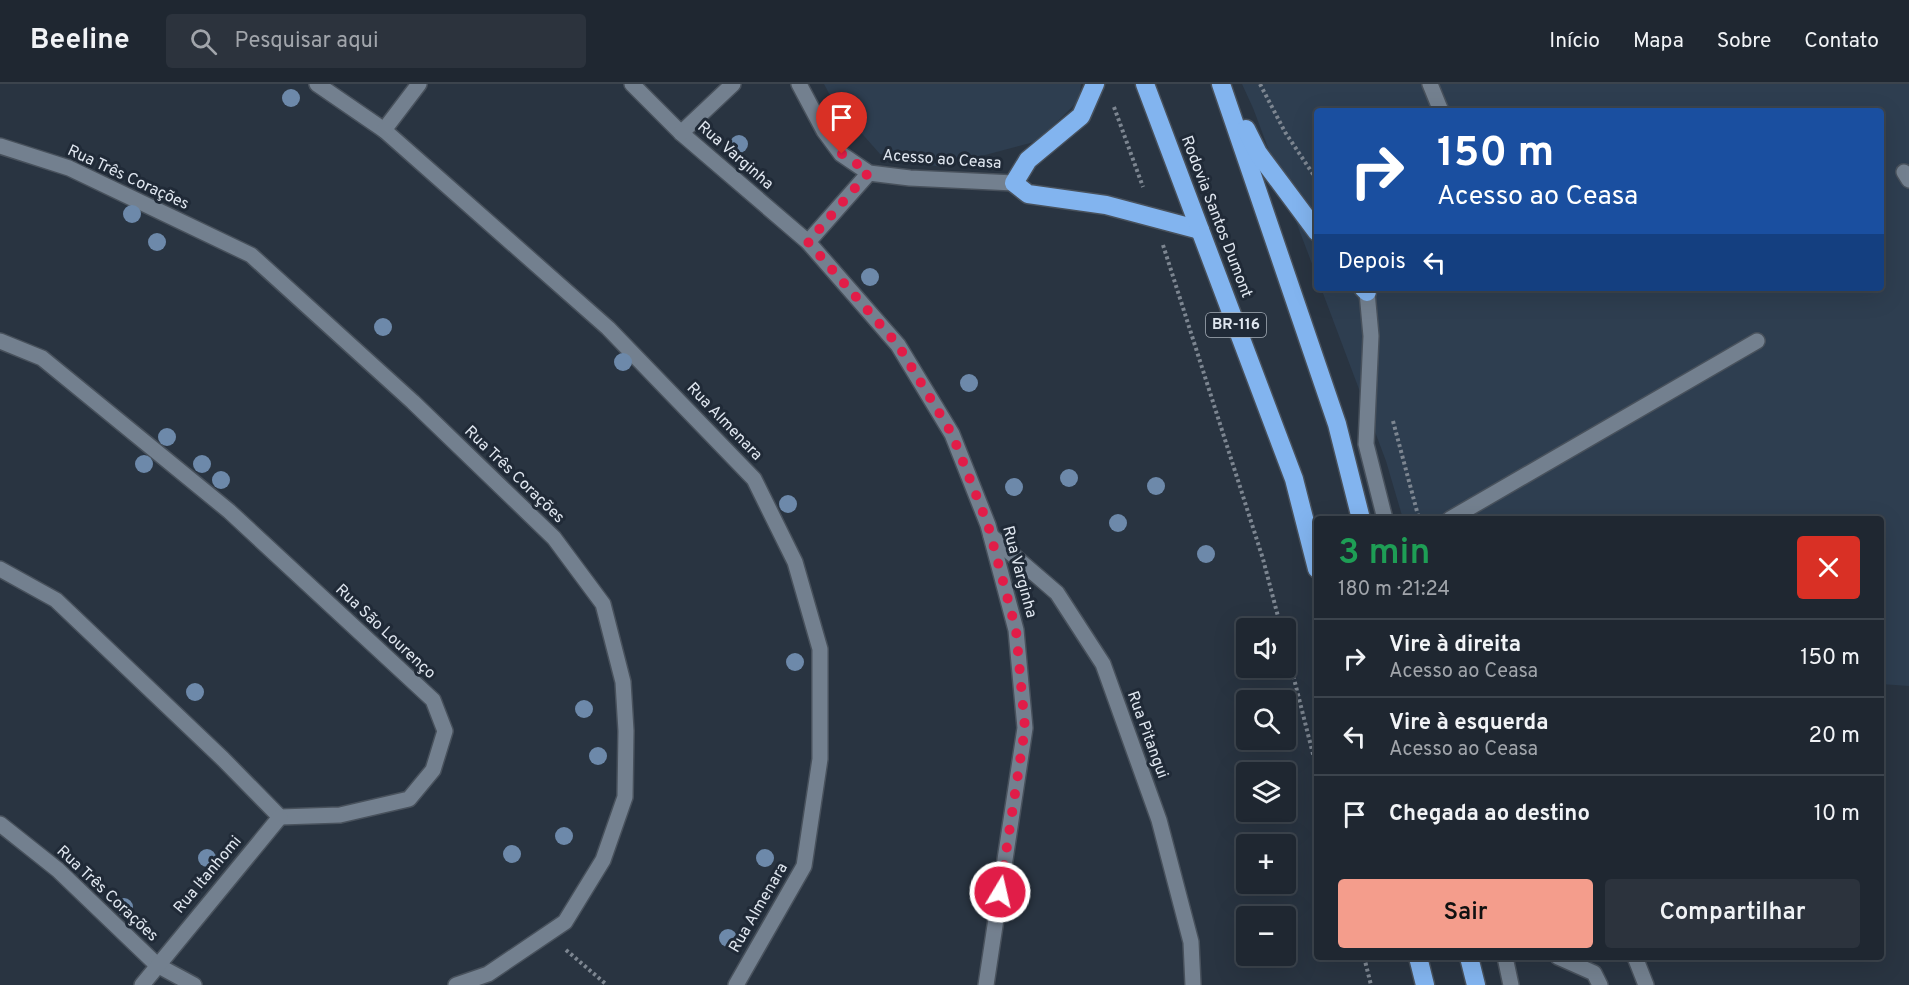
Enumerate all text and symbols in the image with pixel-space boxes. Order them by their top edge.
search box [166,14,586,68]
text: Beeline [30,23,130,59]
icon: search [187,25,220,58]
text: Pesquisar aqui [235,28,379,55]
text: Início [1549,28,1600,55]
text: Mapa [1633,28,1684,55]
text: Sobre [1717,28,1771,55]
text: Contato [1804,28,1879,55]
pin [816,92,867,154]
icon: arrive [825,101,858,134]
street label: Rua Varginha [693,117,777,195]
text: 150 m [1437,128,1554,181]
icon: right [1338,132,1416,210]
street label: Rodovia Santos Dumont [1176,133,1256,301]
street label: Rua Três Corações [64,141,192,215]
street label: Acesso ao Ceasa [882,146,1002,174]
text: Acesso ao Ceasa [1437,180,1638,214]
icon: left [1418,246,1451,279]
text: Depois [1338,249,1406,276]
road number: BR-116 [1206,313,1266,337]
street label: Rua Almenara [682,379,766,465]
street label: Rua Três Corações [460,422,568,528]
street label: Rua Varginha [997,524,1041,620]
text: 3 min [1338,531,1430,577]
button: close [1797,536,1860,599]
text: 180 m · 21:24 [1338,577,1450,603]
street label: Rua São Lourenço [331,580,440,684]
map controls [1236,618,1296,966]
button: sound [1236,618,1296,678]
text: Vire à direita [1389,632,1521,659]
icon: right [1338,642,1371,675]
text: 150 m [1800,645,1860,672]
text: Acesso ao Ceasa [1389,659,1538,685]
street label: Rua Pitangui [1122,689,1172,781]
button: search [1236,690,1296,750]
text: Vire à esquerda [1389,710,1548,737]
icon: left [1338,720,1371,753]
text: 20 m [1809,723,1860,750]
text: Acesso ao Ceasa [1389,737,1538,763]
button: layers [1236,762,1296,822]
icon: arrive [1338,798,1371,831]
text: Chegada ao destino [1389,801,1590,828]
text: 10 m [1814,801,1860,828]
street label: Rua Itanhomi [170,832,246,918]
button: + [1236,834,1296,894]
street label: Rua Três Corações [52,842,162,946]
street label: Rua Almenara [725,859,793,957]
position arrow [968,860,1032,924]
button: Sair [1338,879,1593,948]
button: Compartilhar [1605,879,1860,948]
button: − [1236,906,1296,966]

